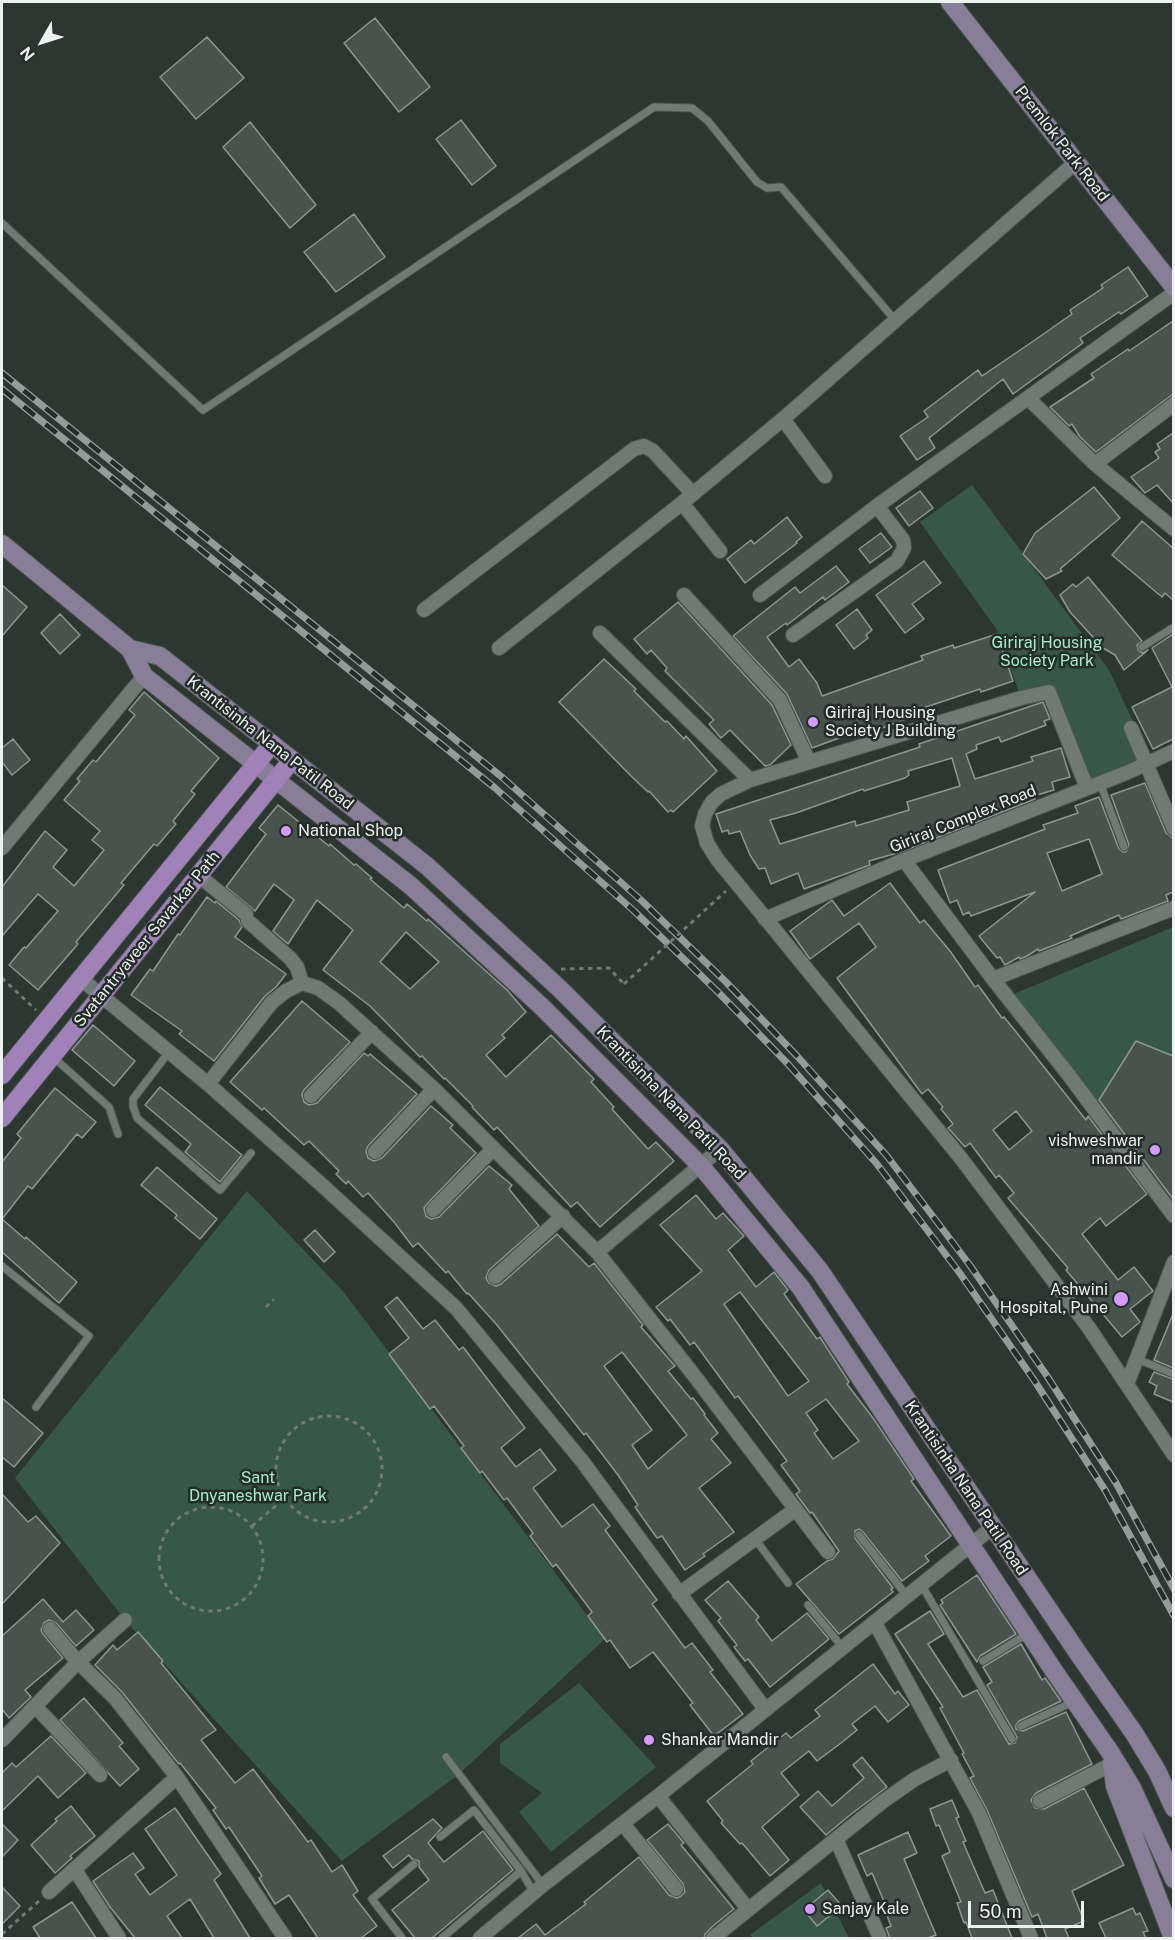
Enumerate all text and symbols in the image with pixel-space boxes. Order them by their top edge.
north arrow [12,12,72,72]
text: N [16,43,39,64]
street label: Premlok Park Road [1011,82,1113,206]
park label: Giriraj Housing Society Park [992,633,1102,671]
street label: Krantisinha Nana Patil Road [183,672,357,814]
place label: Giriraj Housing Society J Building [825,703,956,741]
marker: Giriraj Housing Society J Building [806,715,820,729]
street label: Giriraj Complex Road [887,781,1039,857]
place label: National Shop [298,821,403,841]
marker: National Shop [279,824,293,838]
street label: Svatantryaveer Savarkar Path [70,847,224,1031]
street label: Krantisinha Nana Patil Road [592,1022,750,1184]
place label: vishweshwar mandir [1048,1131,1143,1169]
marker: vishweshwar mandir [1148,1143,1162,1157]
place label: Ashwini Hospital, Pune [1000,1280,1108,1318]
marker: Ashwini Hospital, Pune [1112,1290,1130,1308]
street label: Krantisinha Nana Patil Road [900,1397,1032,1579]
park label: Sant Dnyaneshwar Park [189,1468,327,1506]
place label: Shankar Mandir [661,1730,779,1750]
marker: Shankar Mandir [642,1733,656,1747]
scale bar [971,1889,1086,1927]
place label: Sanjay Kale [822,1899,909,1919]
text: 50 m [979,1901,1022,1922]
marker: Sanjay Kale [803,1902,817,1916]

